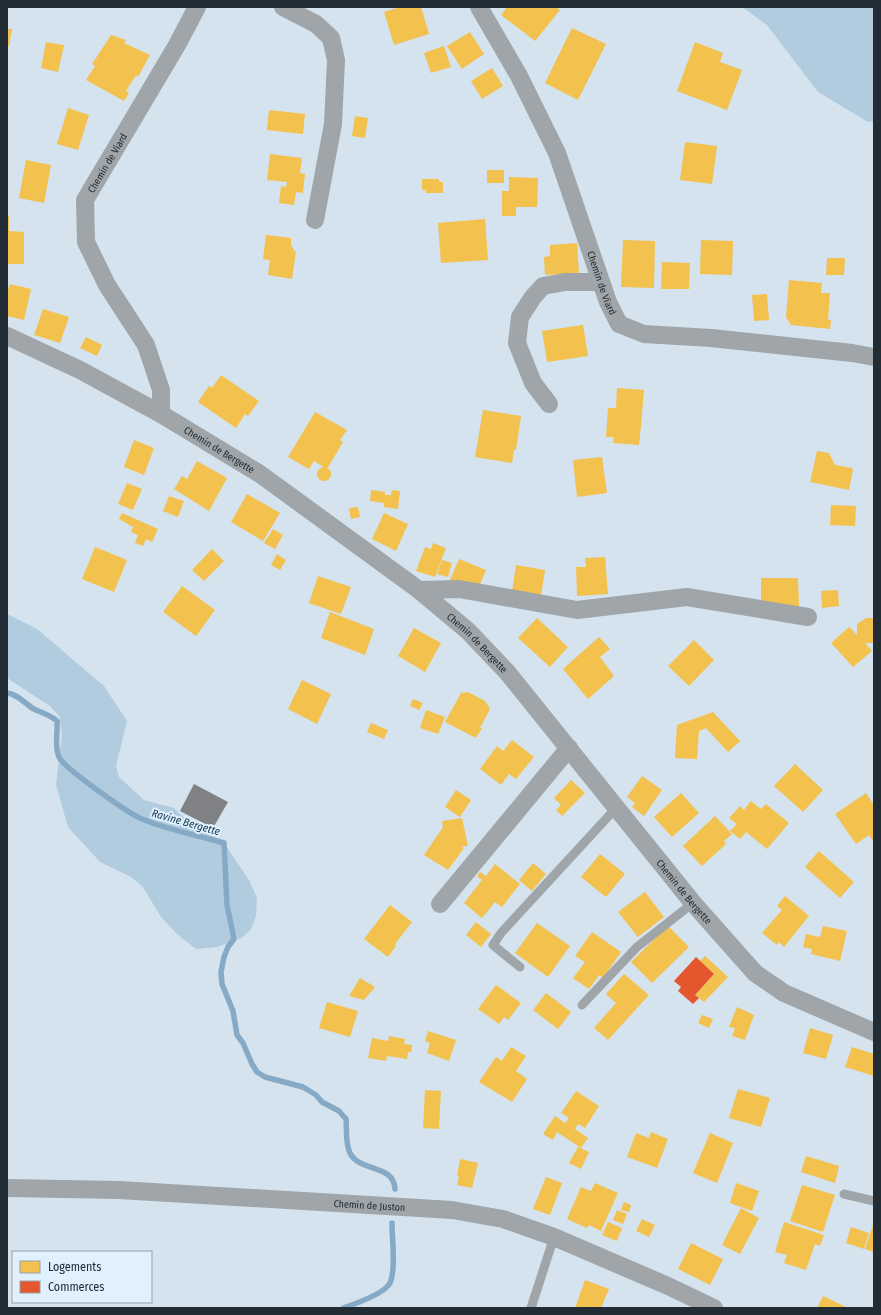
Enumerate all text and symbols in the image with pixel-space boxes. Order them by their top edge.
street label: Chemin de Viard [86,132,130,195]
street label: Chemin de Viard [584,250,618,317]
street label: Chemin de Bergette [181,424,256,476]
street label: Chemin de Bergette [444,611,510,676]
water label: Ravine Bergette [150,807,222,838]
street label: Chemin de Bergette [653,857,714,927]
street label: Chemin de Juston [333,1198,406,1214]
legend [12,1251,152,1303]
text: Logements [48,1260,101,1274]
text: Commerces [48,1280,104,1294]

